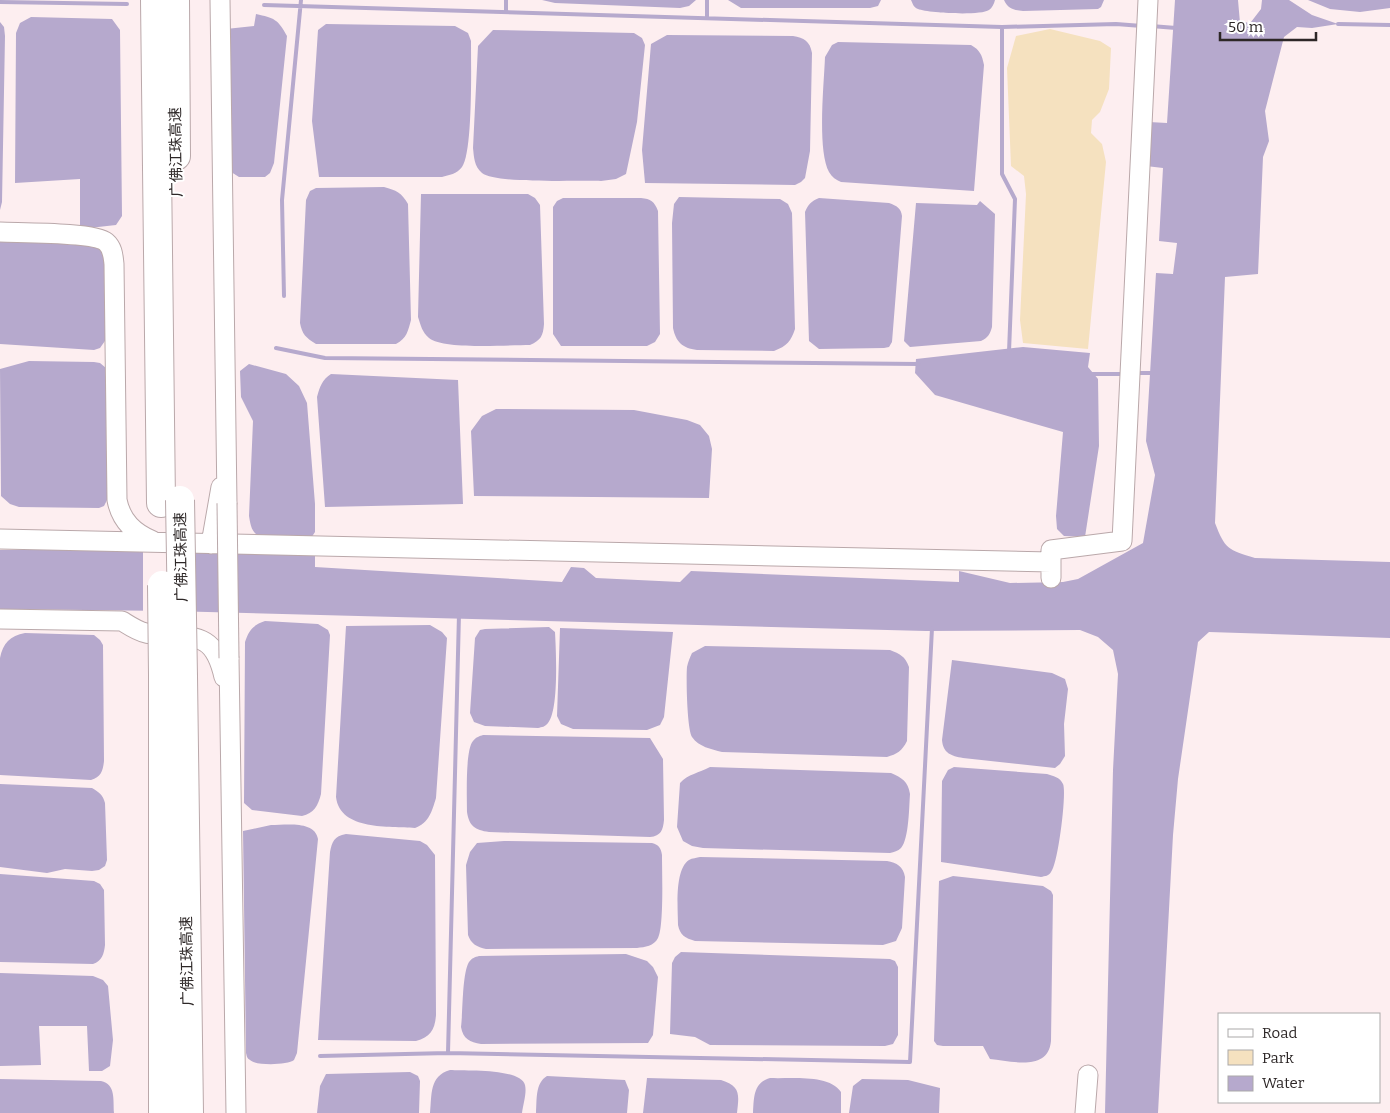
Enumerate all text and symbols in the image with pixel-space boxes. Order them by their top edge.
scale bar [1220,10,1316,42]
text: 50 m [1228,18,1264,36]
street label: 广佛江珠高速 [166,107,186,197]
street label: 广佛江珠高速 [171,512,191,602]
street label: 广佛江珠高速 [177,916,197,1006]
legend [1218,1013,1380,1103]
text: Road [1262,1024,1297,1042]
text: Park [1262,1049,1294,1067]
text: Water [1262,1074,1305,1092]

